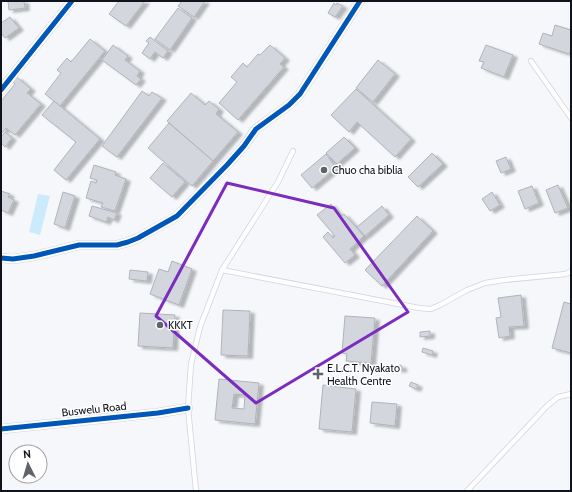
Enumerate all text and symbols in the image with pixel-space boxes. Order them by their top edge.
place label: Chuo cha biblia [332,163,403,177]
marker: Chuo cha biblia [319,165,329,175]
place label: KKKT [168,318,193,332]
marker: KKKT [155,320,165,330]
place label: E.L.C.T. Nyakato Health Centre [327,361,400,388]
marker: E.L.C.T. Nyakato Health Centre [312,368,324,380]
street label: Buswelu Road [61,399,127,419]
north arrow [8,444,48,484]
text: N [23,447,32,461]

